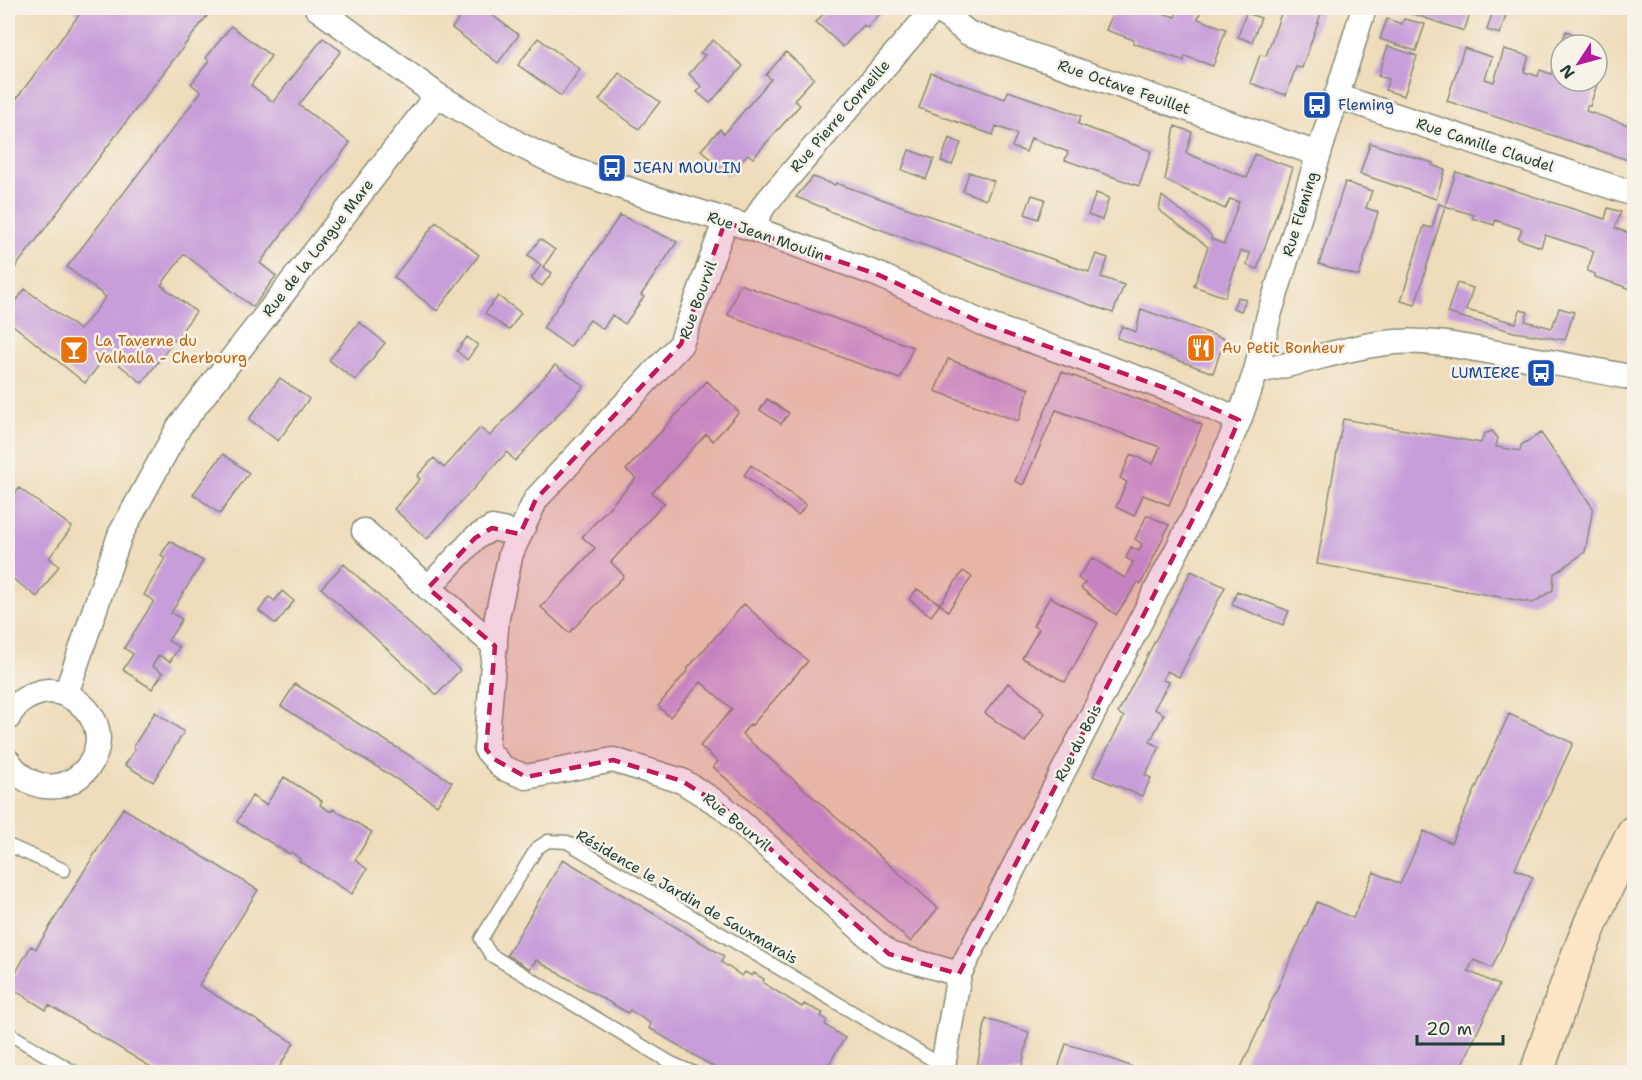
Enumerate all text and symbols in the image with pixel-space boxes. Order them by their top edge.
north arrow [1549,33,1609,93]
street label: Rue Octave Feuillet [1055,55,1193,119]
street label: Rue Pierre Corneille [786,56,894,176]
text: N [1555,60,1579,83]
bus stop icon: Fleming [1301,89,1333,121]
place label: Fleming [1338,95,1394,115]
street label: Rue Camille Claudel [1414,113,1557,177]
bus stop icon: JEAN MOULIN [596,152,628,184]
place label: JEAN MOULIN [633,158,741,178]
street label: Rue Fleming [1278,169,1322,259]
street label: Rue de la Longue Mare [258,175,378,321]
street label: Rue Jean Moulin [705,207,827,265]
street label: Rue Bourvil [675,257,722,342]
place label: La Taverne du Valhalla - Cherbourg [95,331,247,368]
restaurant icon: Au Petit Bonheur [1185,332,1217,364]
bar icon: La Taverne du Valhalla - Cherbourg [58,334,90,366]
place label: Au Petit Bonheur [1222,338,1345,358]
bus stop icon: LUMIERE [1525,357,1557,389]
place label: LUMIERE [1451,363,1520,383]
street label: Rue du Bois [1050,701,1106,785]
street label: Rue Bourvil [699,788,776,856]
street label: Résidence le Jardin de Sauxmarais [572,825,802,969]
scale bar [1417,1008,1502,1046]
text: 20 m [1426,1017,1472,1041]

